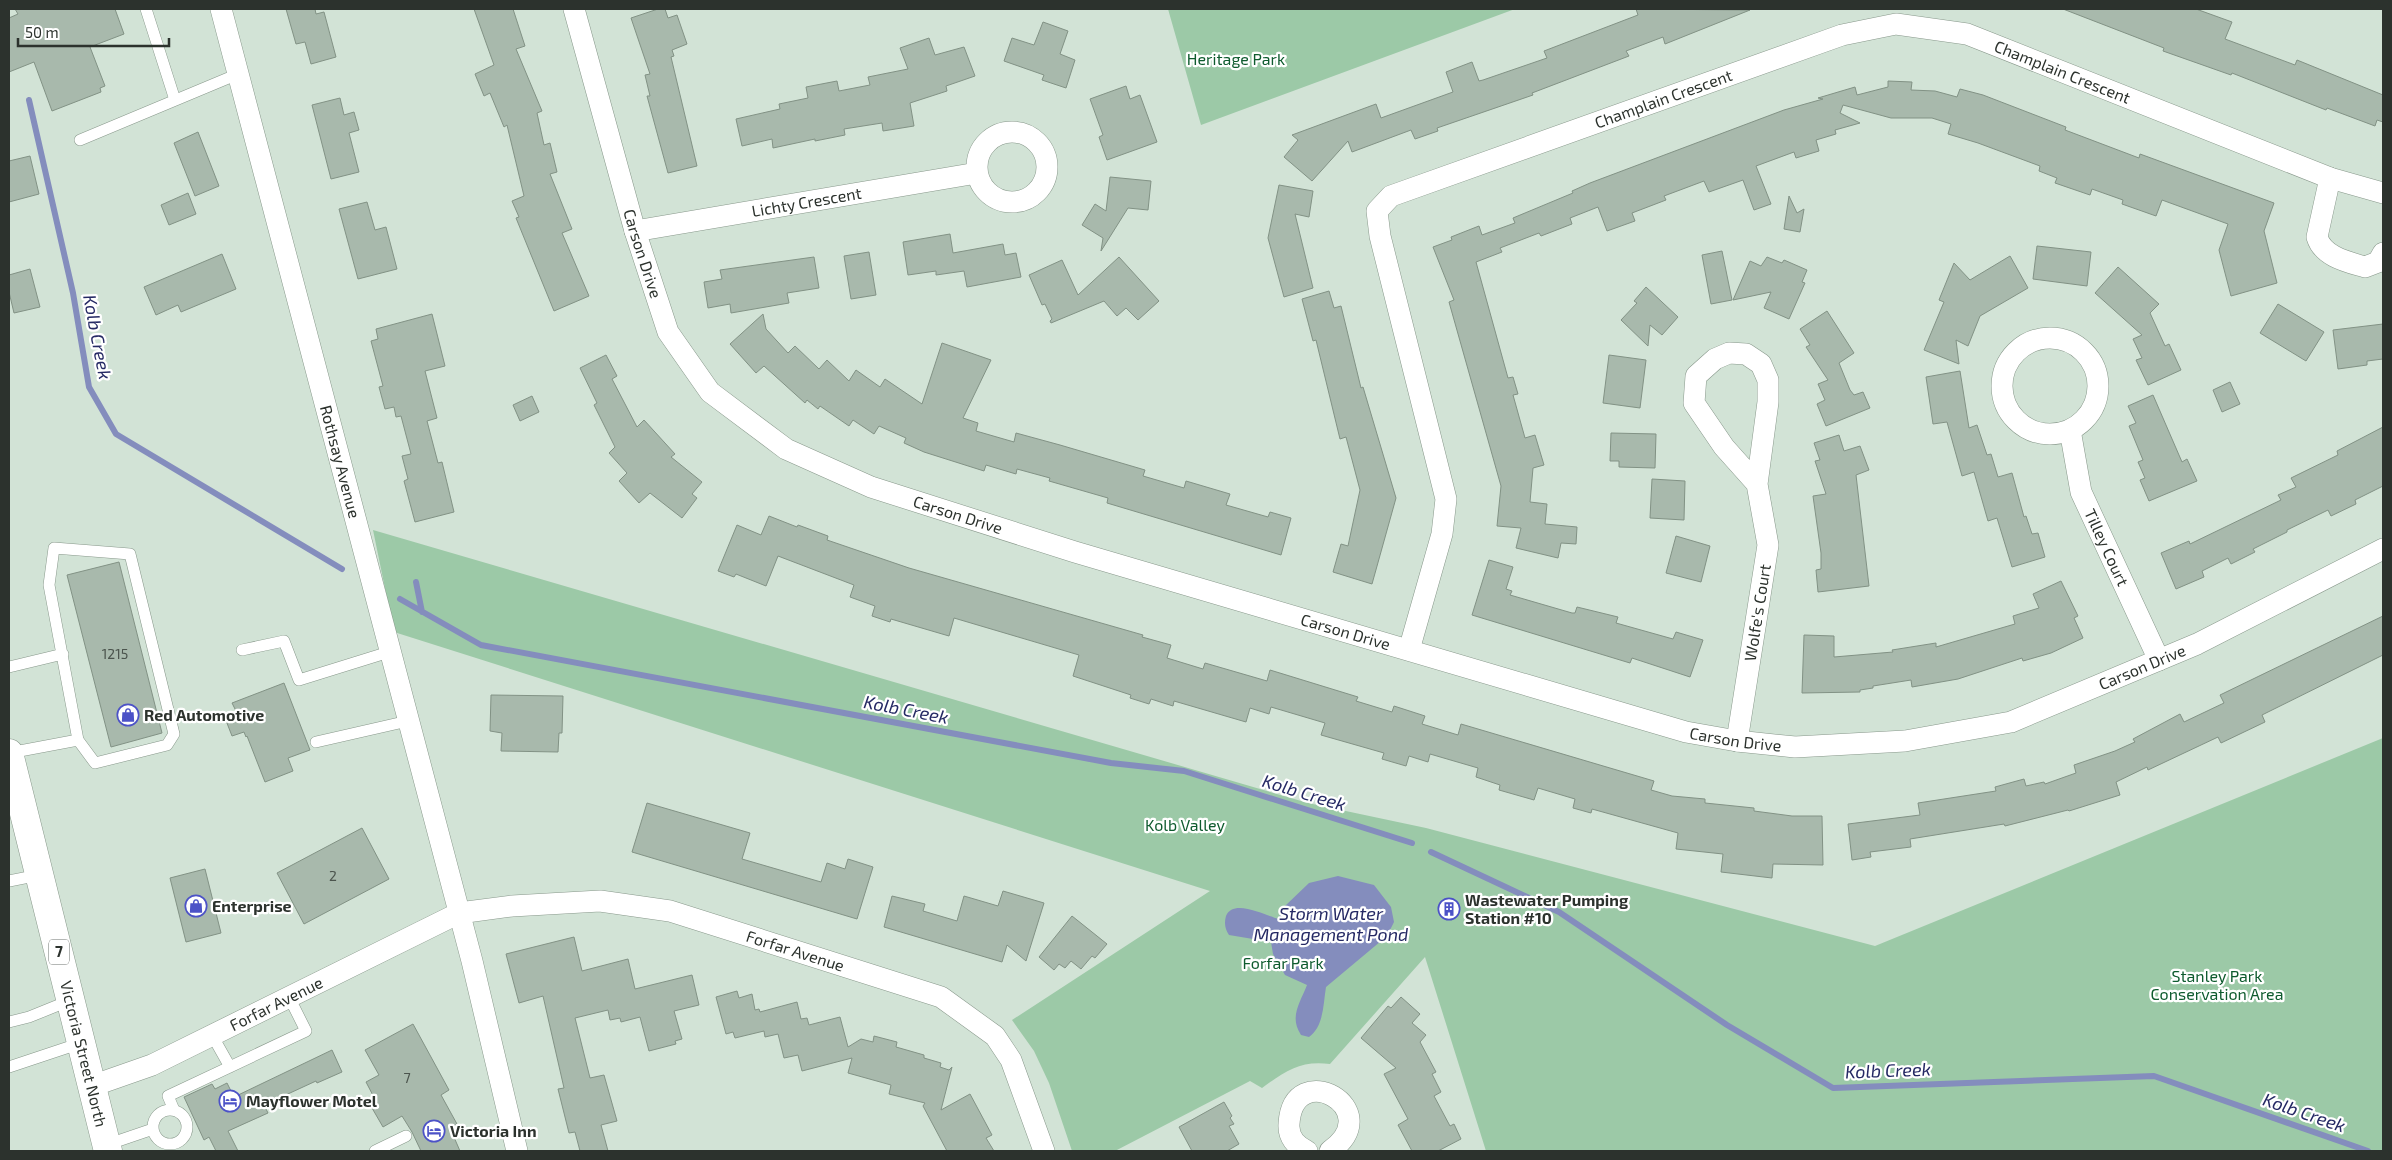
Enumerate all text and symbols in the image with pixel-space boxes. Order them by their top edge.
scale bar [18,15,169,47]
text: 50 m [25,23,59,41]
street label: Champlain Crescent [1992,36,2133,107]
park label: Heritage Park [1187,49,1285,68]
street label: Champlain Crescent [1592,65,1735,132]
street label: Lichty Crescent [750,183,863,220]
street label: Carson Drive [620,207,666,300]
water label: Kolb Creek [79,293,117,381]
street label: Rothsay Avenue [317,403,365,520]
street label: Carson Drive [911,491,1005,537]
street label: Tilley Court [2081,506,2133,589]
street label: Wolfe's Court [1740,563,1774,662]
street label: Carson Drive [1299,609,1393,653]
street label: Carson Drive [2096,640,2188,693]
house number: 1215 [102,645,128,662]
water label: Kolb Creek [862,690,950,728]
shop icon: Red Automotive [116,703,140,727]
place label: Red Automotive [144,705,264,724]
street label: Carson Drive [1688,723,1782,755]
water label: Kolb Creek [1260,769,1349,815]
park label: Kolb Valley [1145,815,1226,834]
house number: 2 [329,867,337,884]
place label: Wastewater Pumping Station #10 [1465,890,1629,927]
shop icon: Enterprise [184,894,208,918]
place label: Enterprise [212,896,292,915]
building icon: Wastewater Pumping Station #10 [1437,897,1461,921]
water label: Storm Water Management Pond [1254,902,1408,945]
street label: Forfar Avenue [744,926,847,975]
road number: 7 [49,940,69,964]
park label: Forfar Park [1242,953,1324,972]
park label: Stanley Park Conservation Area [2151,966,2284,1003]
street label: Forfar Avenue [226,972,326,1034]
street label: Victoria Street North [57,979,112,1129]
water label: Kolb Creek [1845,1058,1931,1082]
house number: 7 [403,1069,411,1086]
water label: Kolb Creek [2260,1088,2349,1136]
hotel icon: Mayflower Motel [218,1089,242,1113]
place label: Mayflower Motel [246,1091,378,1111]
hotel icon: Victoria Inn [422,1119,446,1143]
place label: Victoria Inn [450,1121,537,1140]

